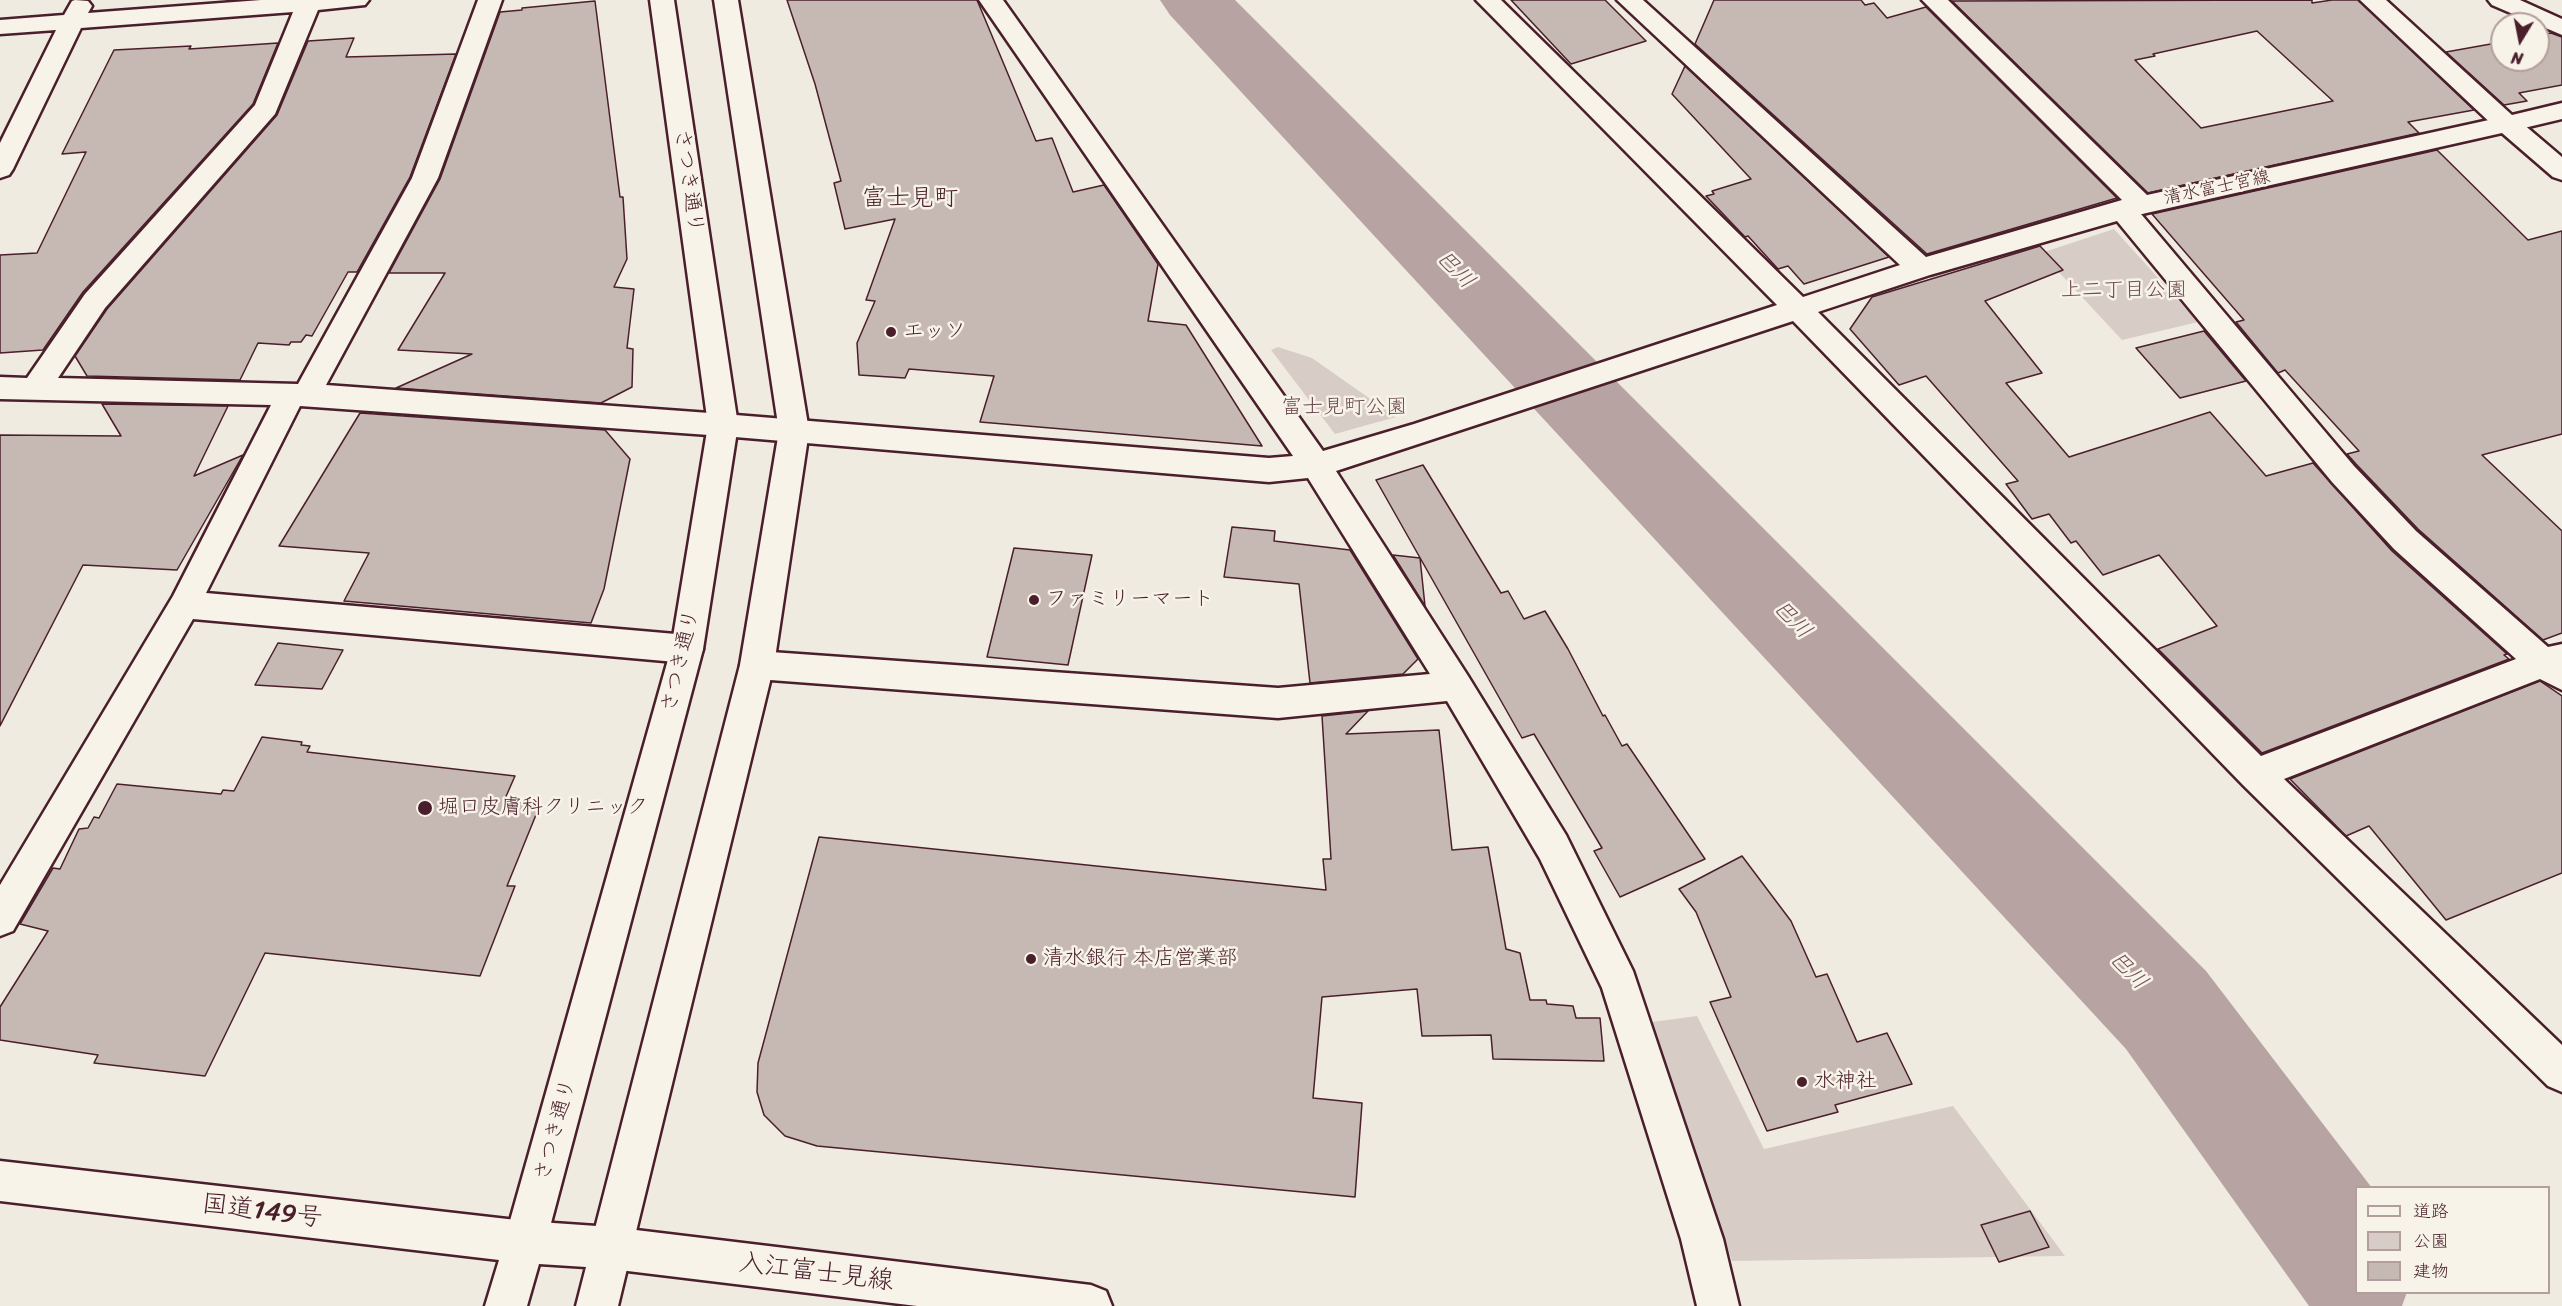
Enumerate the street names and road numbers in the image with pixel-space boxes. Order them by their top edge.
street label: さつき通り [668,127,708,235]
street label: 清水富士宮線 [2162,166,2272,210]
street label: さつき通り [657,607,705,715]
street label: さつき通り [530,1076,582,1184]
street label: 国道149号 [200,1189,324,1235]
street label: 入江富士見線 [737,1248,895,1298]

